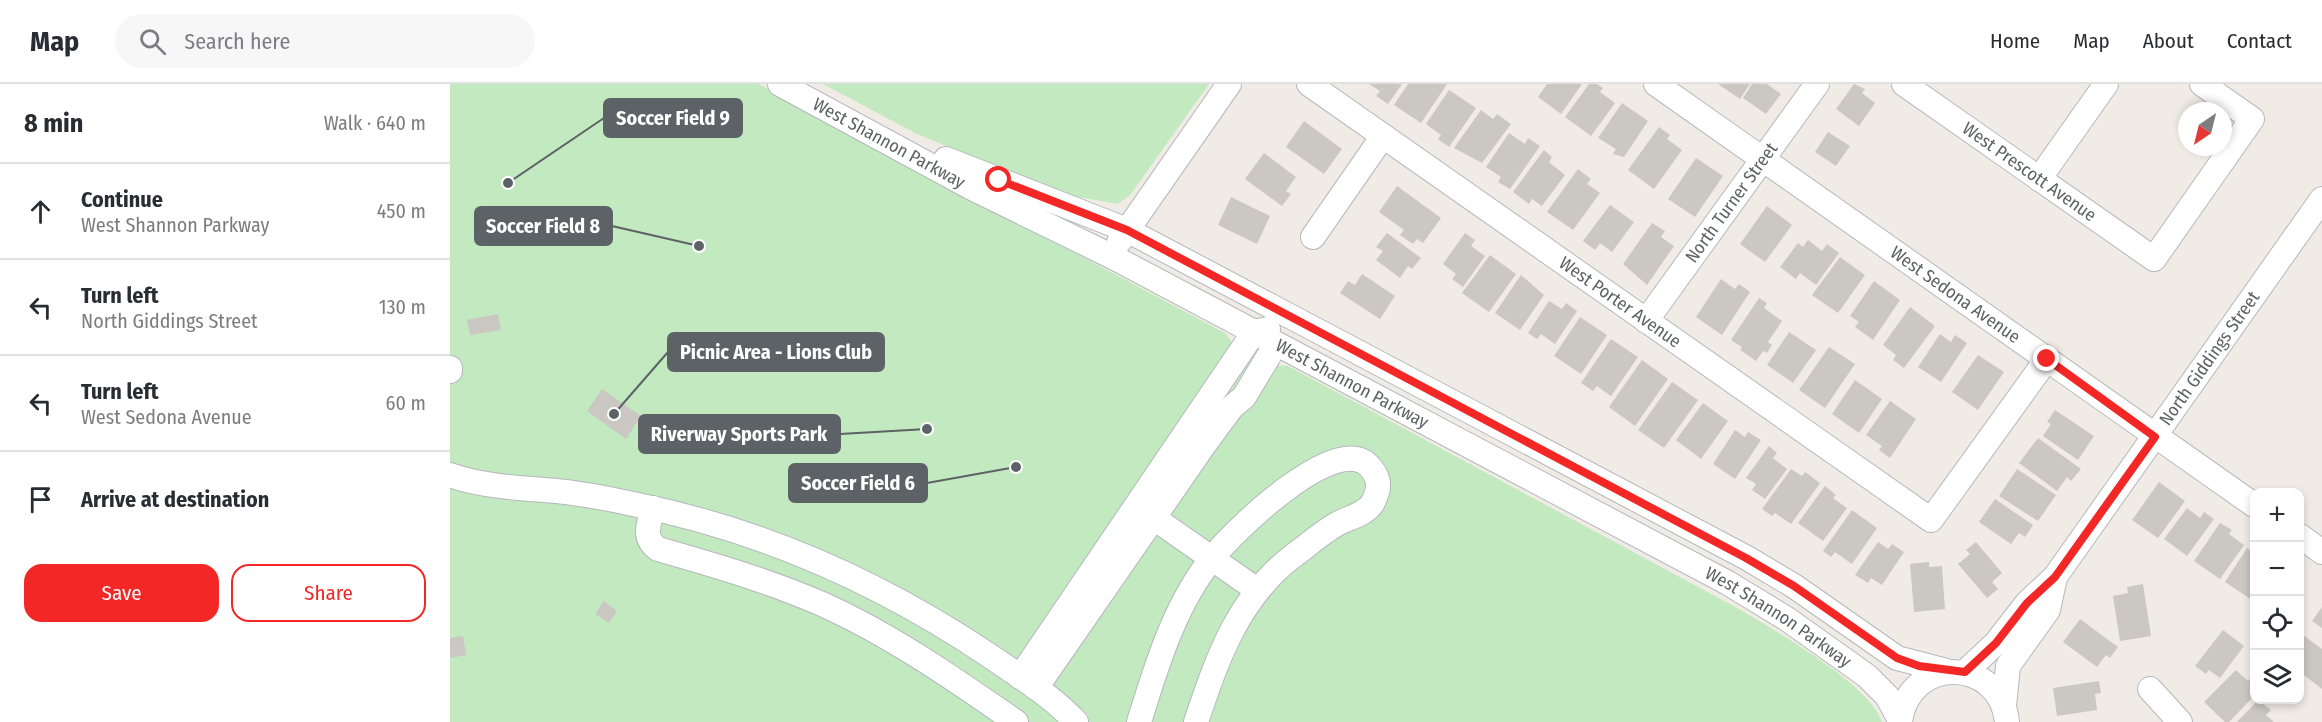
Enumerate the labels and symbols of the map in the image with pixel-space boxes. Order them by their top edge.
street label: West Shannon Parkway [809,93,969,193]
callout: Soccer Field 9 [604,99,742,137]
north arrow [2178,102,2232,156]
text: Soccer Field 9 [616,106,730,130]
street label: West Prescott Avenue [1958,117,2101,226]
street label: North Turner Street [1681,138,1782,267]
route start [985,166,1011,192]
callout: Soccer Field 8 [475,207,612,245]
text: Soccer Field 8 [486,214,600,238]
street label: West Sedona Avenue [1886,241,2025,348]
street label: West Porter Avenue [1555,252,1685,352]
street label: North Giddings Street [2155,287,2264,430]
callout: Picnic Area - Lions Club [668,333,884,371]
street label: West Shannon Parkway [1272,334,1432,433]
text: Picnic Area - Lions Club [680,340,872,364]
route end [2033,345,2059,371]
callout: Riverway Sports Park [639,415,840,453]
text: Riverway Sports Park [651,422,828,446]
callout: Soccer Field 6 [789,464,927,502]
text: Soccer Field 6 [801,471,915,495]
street label: West Shannon Parkway [1701,562,1856,672]

